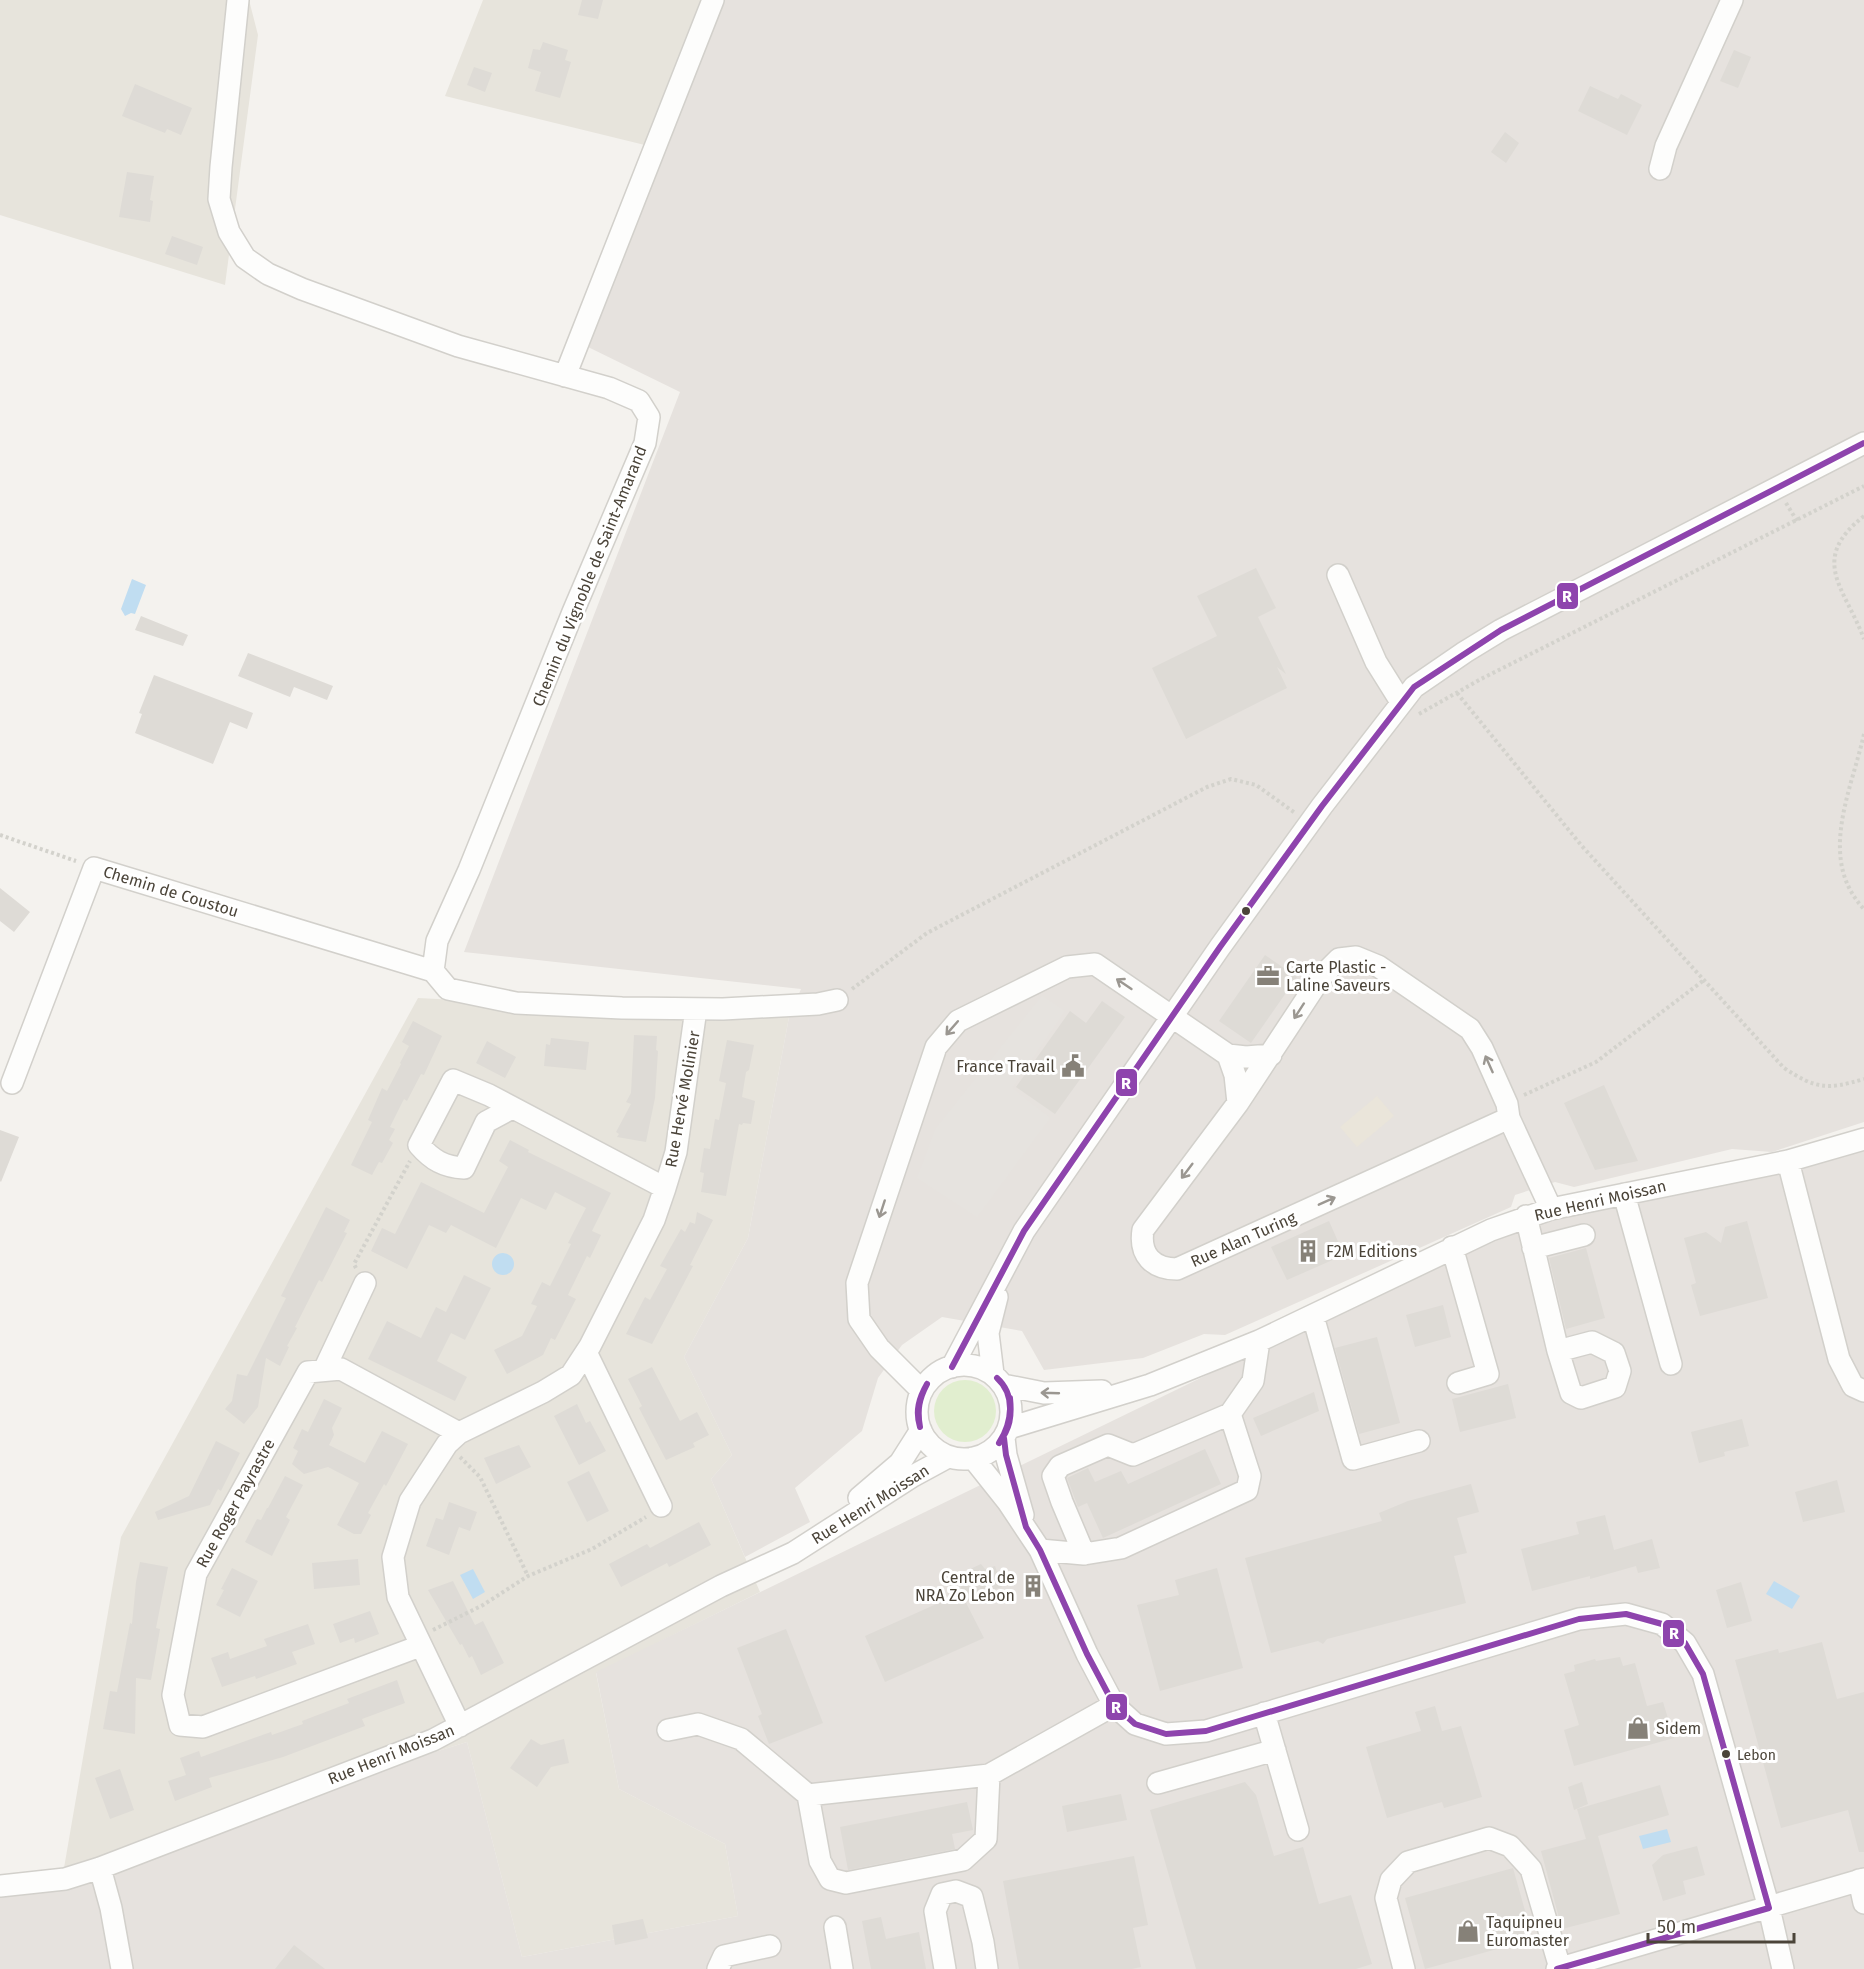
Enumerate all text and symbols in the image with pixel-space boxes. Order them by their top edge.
street label: Chemin du Vignoble de Saint-Amarand [528,443,651,709]
line badge: R [1556,582,1579,610]
text: R [1562,587,1572,606]
street label: Chemin de Coustou [101,862,241,921]
unlabelled marker [1240,905,1252,917]
place label: Carte Plastic - Laline Saveurs [1286,958,1390,995]
office icon: Carte Plastic - Laline Saveurs [1255,963,1281,989]
one-way arrow [1117,978,1133,990]
one-way arrow [1293,1002,1305,1019]
one-way arrow [945,1020,959,1035]
street label: Rue Hervé Molinier [661,1029,704,1169]
public building icon: France Travail [1060,1053,1086,1079]
one-way arrow [1483,1055,1494,1073]
place label: France Travail [956,1057,1055,1076]
line badge: R [1115,1068,1138,1097]
text: R [1121,1074,1131,1093]
one-way arrow [1181,1162,1194,1178]
street label: Rue Henri Moissan [1532,1176,1668,1225]
one-way arrow [1317,1195,1335,1206]
one-way arrow [875,1199,886,1217]
street label: Rue Alan Turing [1188,1207,1299,1271]
building icon: F2M Editions [1295,1238,1321,1264]
place label: F2M Editions [1326,1242,1417,1261]
one-way arrow [1041,1387,1061,1399]
street label: Rue Roger Payrastre [192,1435,279,1571]
street label: Rue Henri Moissan [808,1461,932,1548]
place label: Central de NRA Zo Lebon [915,1568,1015,1605]
building icon: Central de NRA Zo Lebon [1020,1573,1046,1599]
line badge: R [1662,1619,1685,1648]
text: R [1669,1624,1679,1643]
line badge: R [1105,1693,1128,1721]
text: R [1111,1698,1121,1717]
shop icon: Sidem [1625,1715,1651,1741]
place label: Sidem [1656,1719,1701,1738]
street label: Rue Henri Moissan [325,1720,457,1789]
place label: Lebon [1737,1747,1776,1764]
marker: Lebon [1720,1748,1732,1760]
scale bar [1648,1906,1794,1944]
place label: Taquipneu Euromaster [1486,1913,1570,1950]
text: 50 m [1657,1916,1696,1938]
shop icon: Taquipneu Euromaster [1455,1918,1481,1944]

